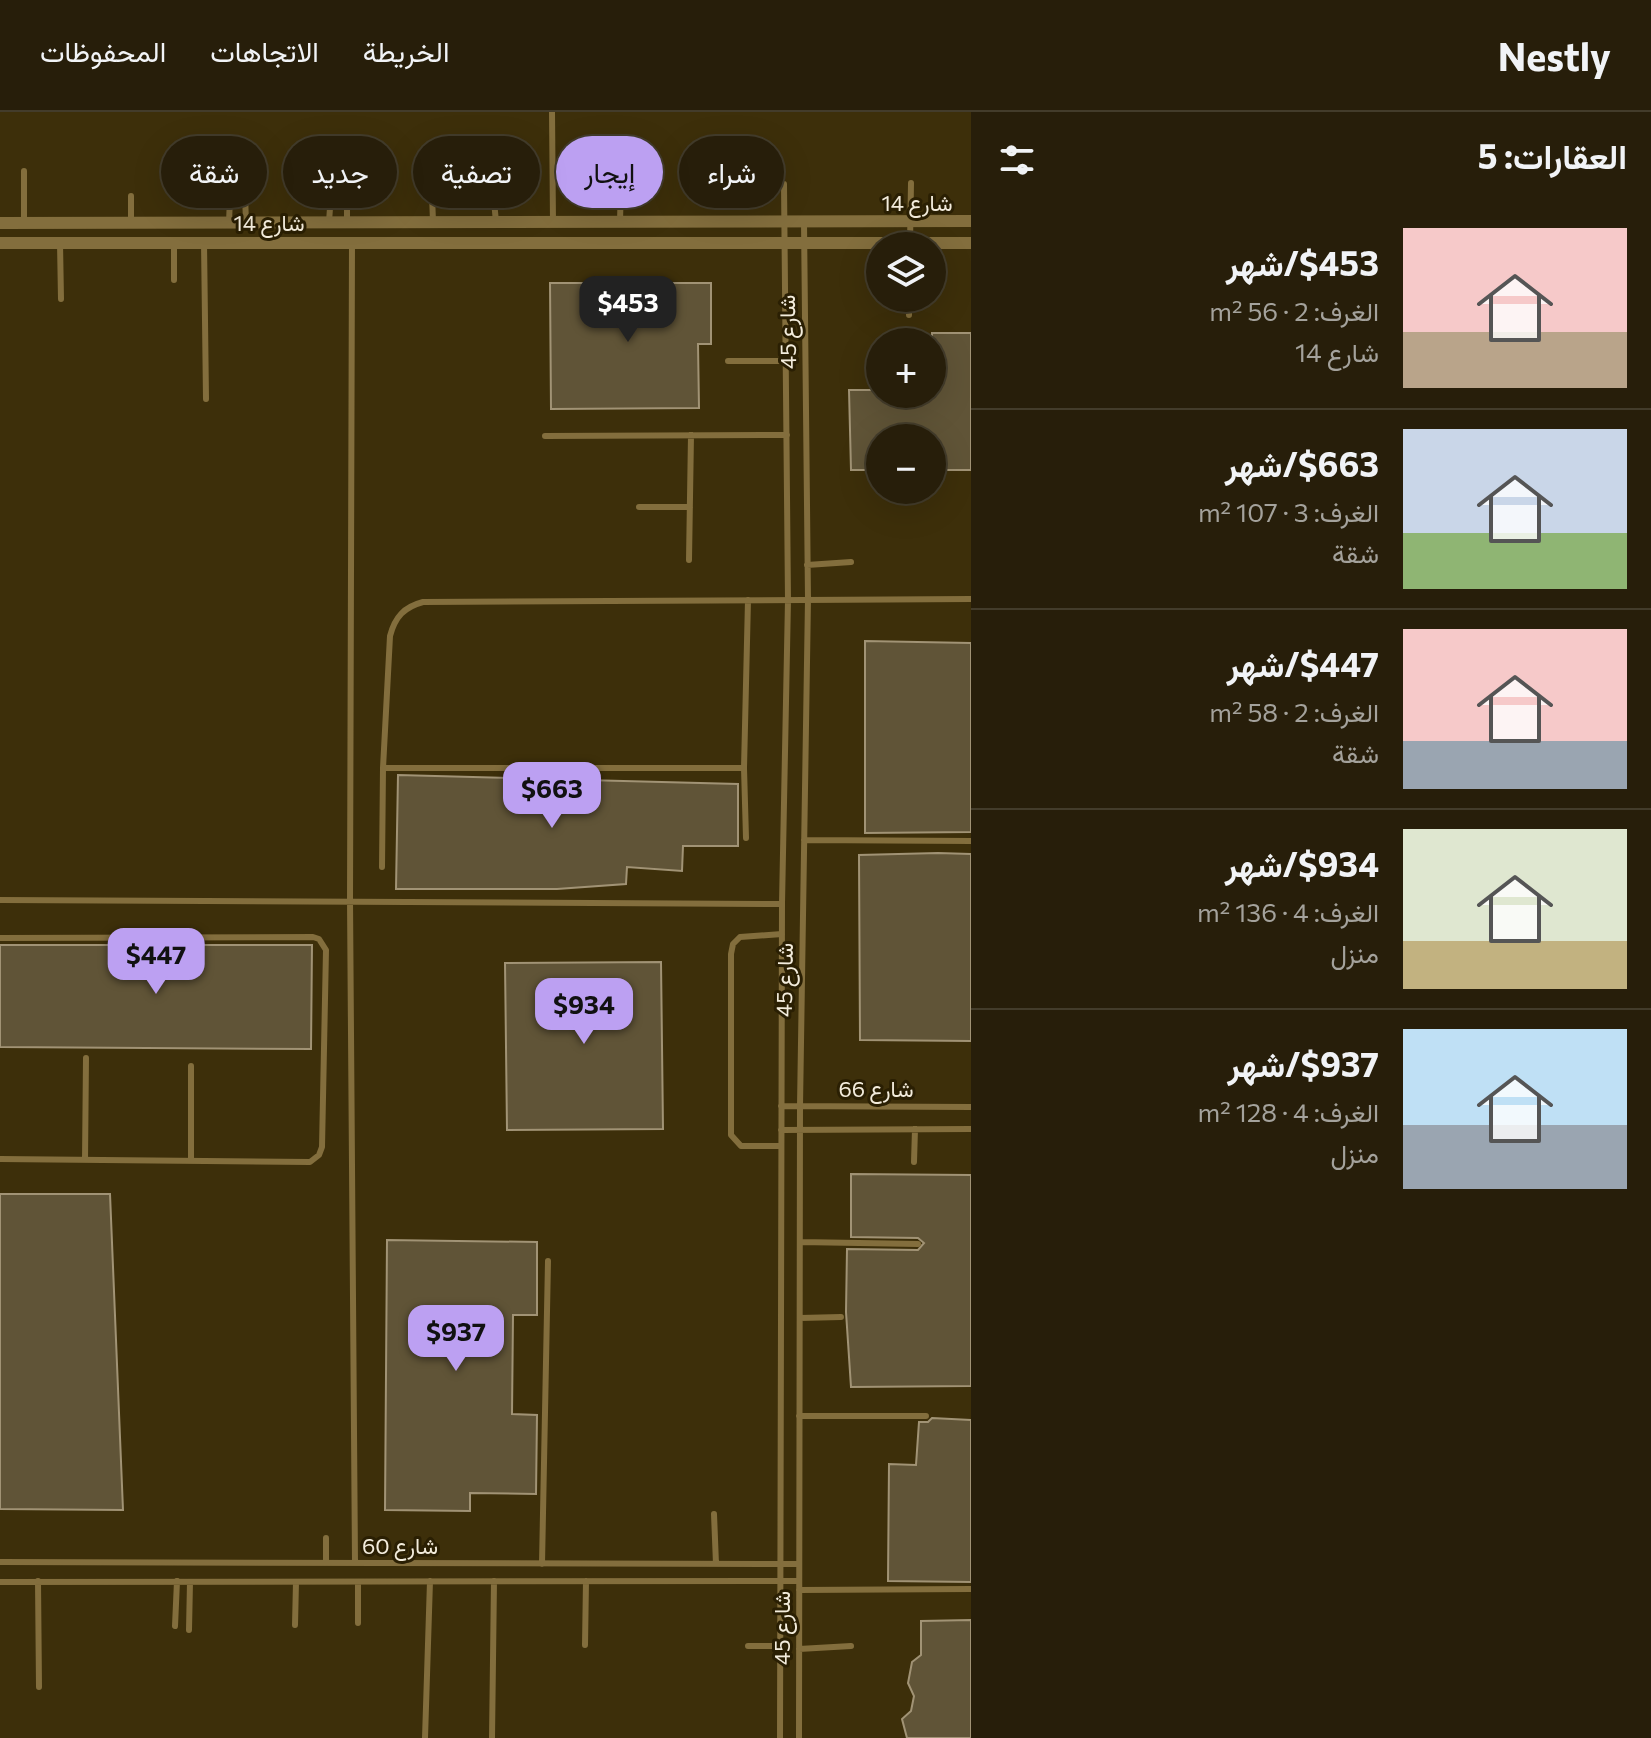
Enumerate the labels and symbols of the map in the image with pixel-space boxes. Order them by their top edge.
street label: شارع 14 [881,189,953,218]
street label: شارع 14 [233,209,305,238]
pin: $453 [581,276,675,344]
street label: شارع 45 [773,295,803,369]
pin: $663 [505,762,599,830]
pin: $447 [109,928,203,996]
street label: شارع 45 [770,943,800,1017]
pin: $934 [537,978,631,1046]
street label: شارع 66 [838,1075,914,1104]
pin: $937 [409,1305,503,1373]
street label: شارع 60 [362,1532,438,1561]
street label: شارع 45 [768,1591,797,1665]

